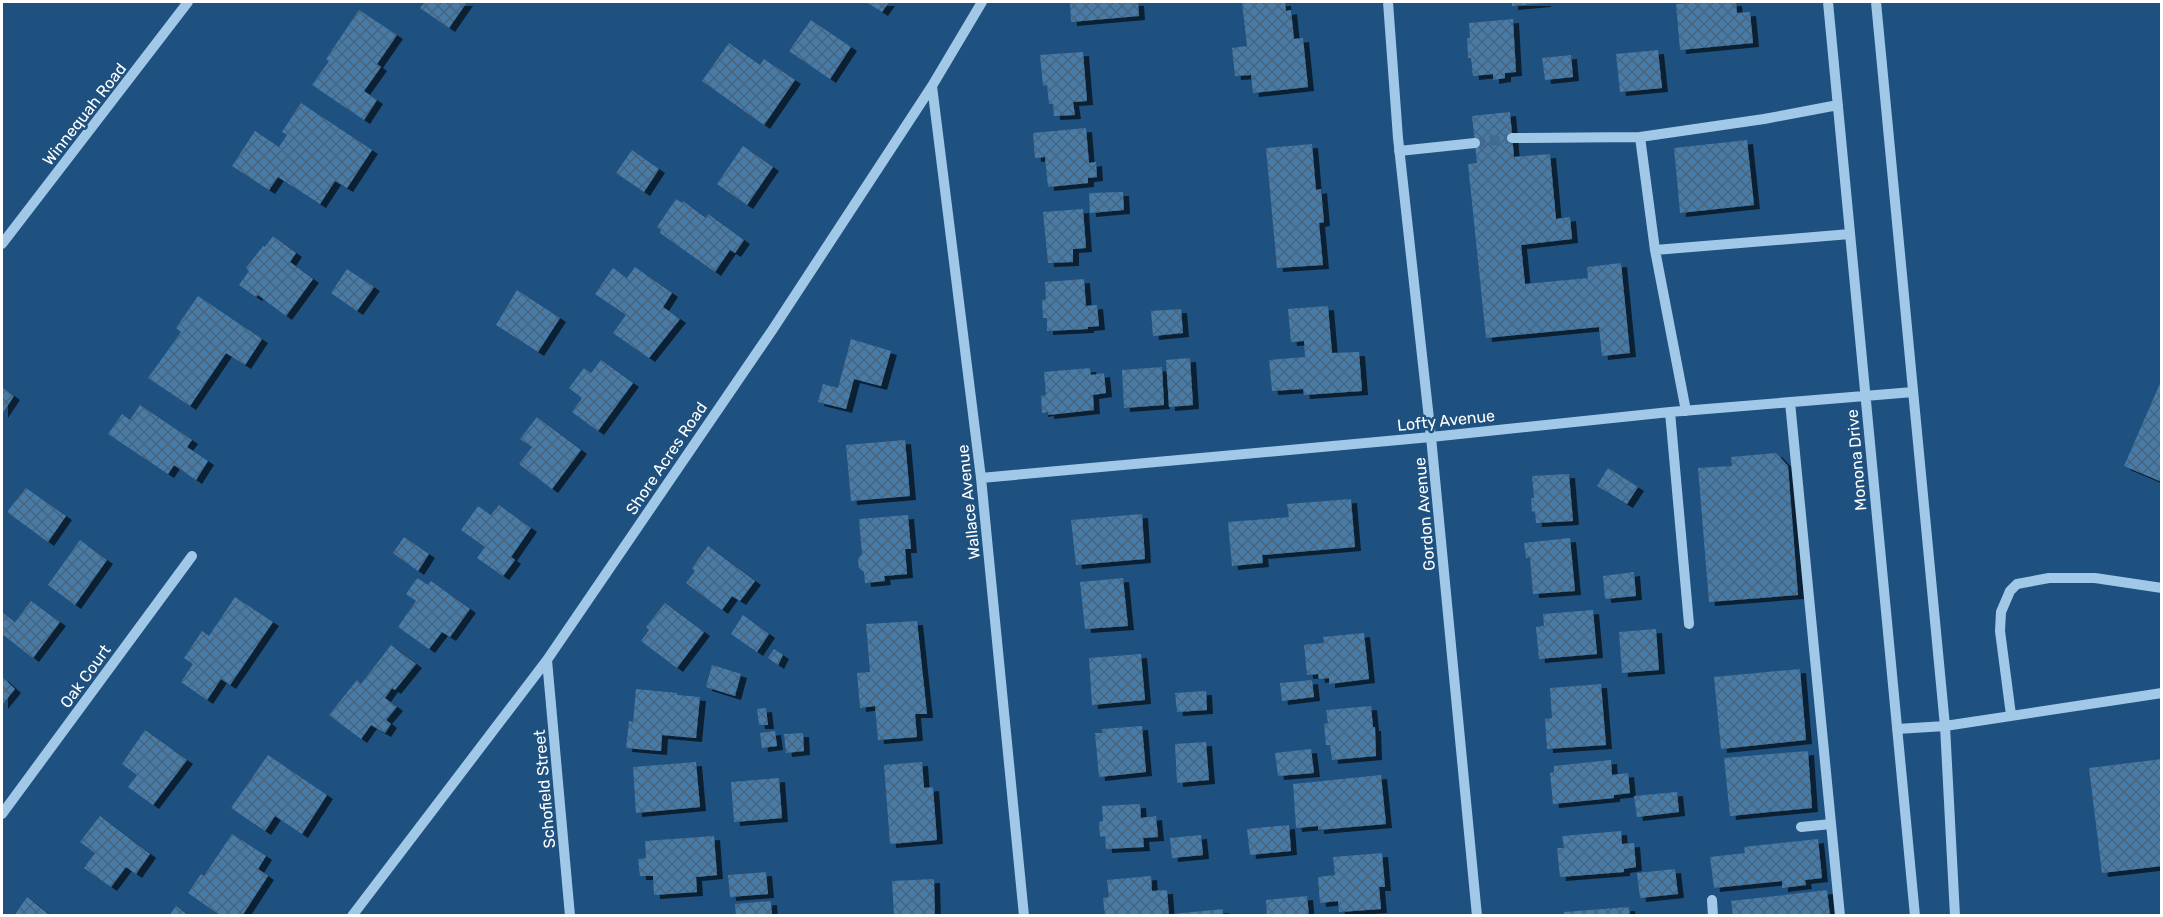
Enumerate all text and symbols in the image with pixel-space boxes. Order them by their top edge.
street label: Winnequah Road [39,59,130,169]
street label: Shore Acres Road [622,398,711,518]
street label: Lofty Avenue [1396,406,1496,435]
street label: Monona Drive [1843,408,1870,511]
street label: Wallace Avenue [953,444,984,560]
street label: Gordon Avenue [1410,456,1439,572]
street label: Oak Court [56,641,115,712]
street label: Schofield Street [530,729,559,849]

